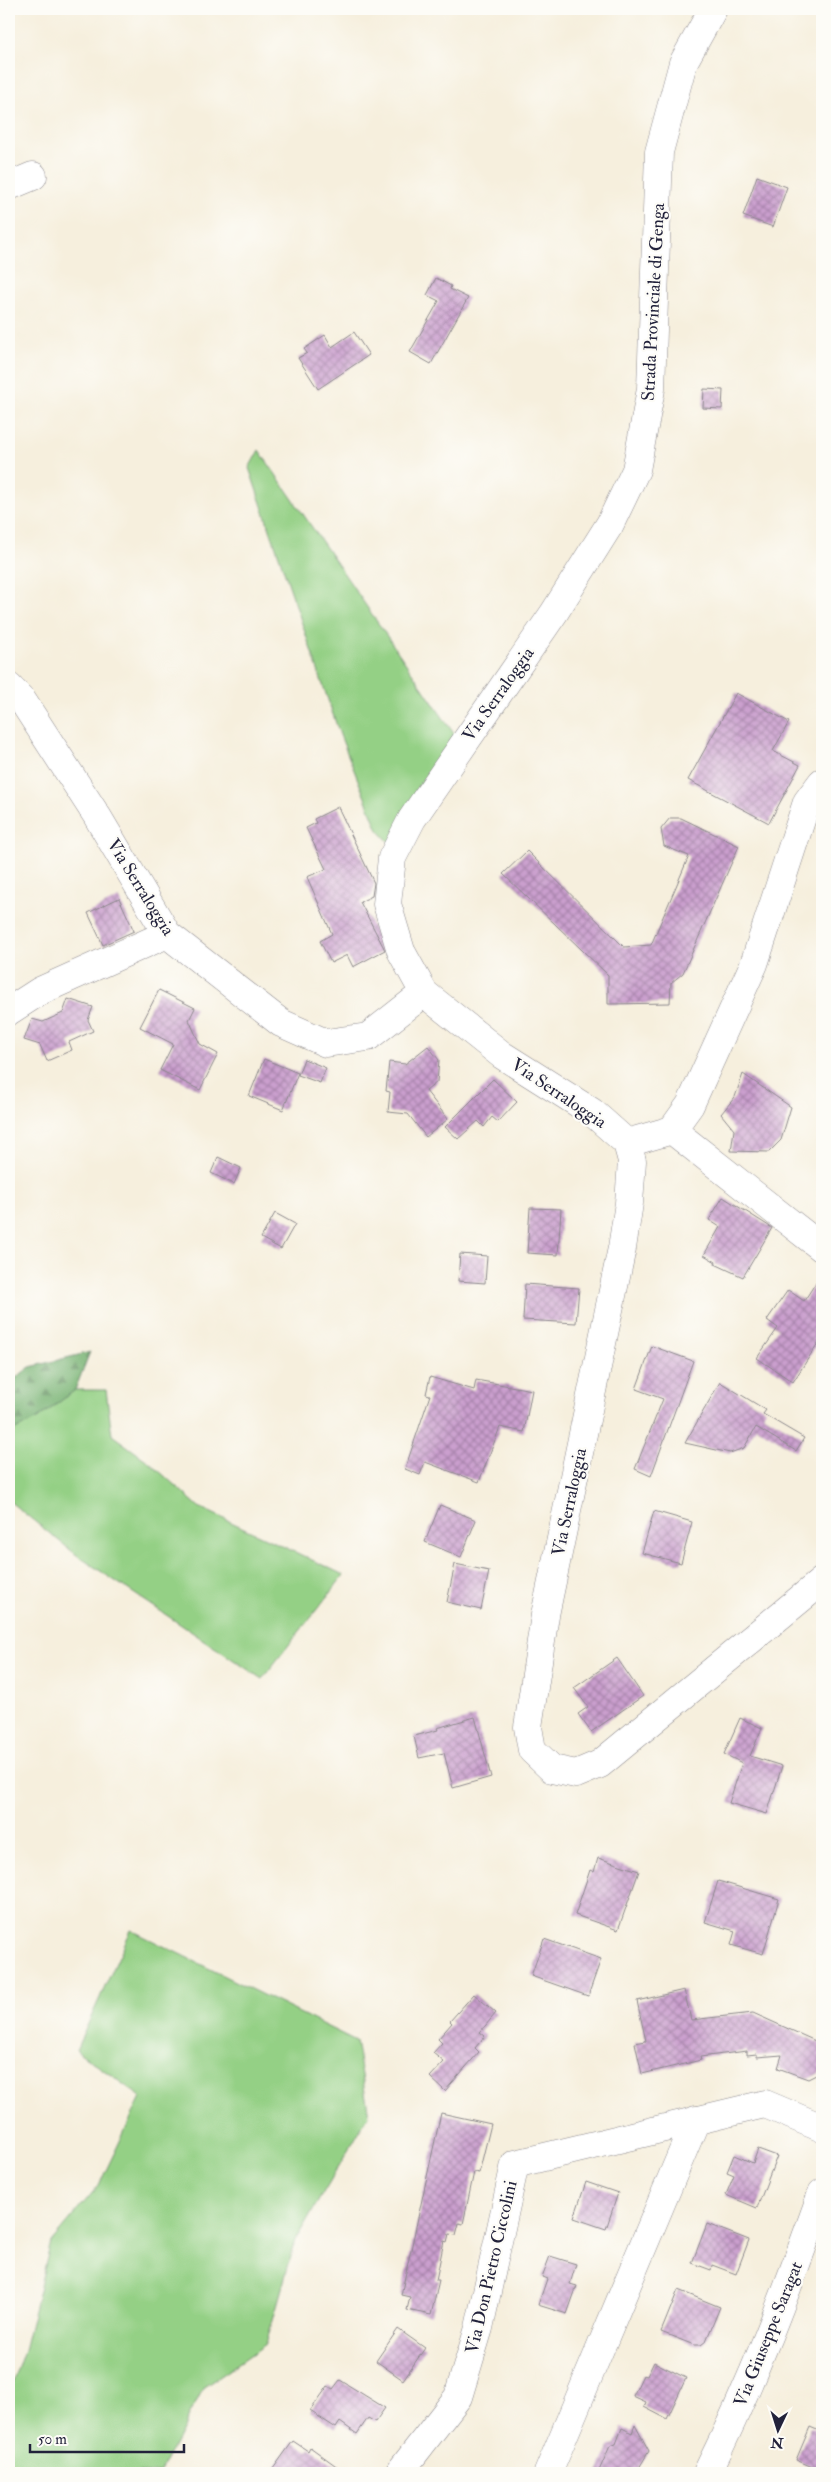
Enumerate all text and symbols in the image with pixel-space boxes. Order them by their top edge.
street label: Strada Provinciale di Genga [637,202,670,402]
street label: Via Serraloggia [457,642,540,746]
street label: Via Serraloggia [102,834,180,941]
street label: Via Serraloggia [507,1053,611,1134]
street label: Via Serraloggia [547,1445,592,1558]
street label: Via Don Pietro Ciccolini [460,2178,523,2356]
street label: Via Giuseppe Saragat [729,2258,808,2410]
north arrow [754,2404,804,2454]
scale bar [30,2422,184,2454]
text: 50 m [38,2430,67,2449]
text: N [770,2434,785,2451]

